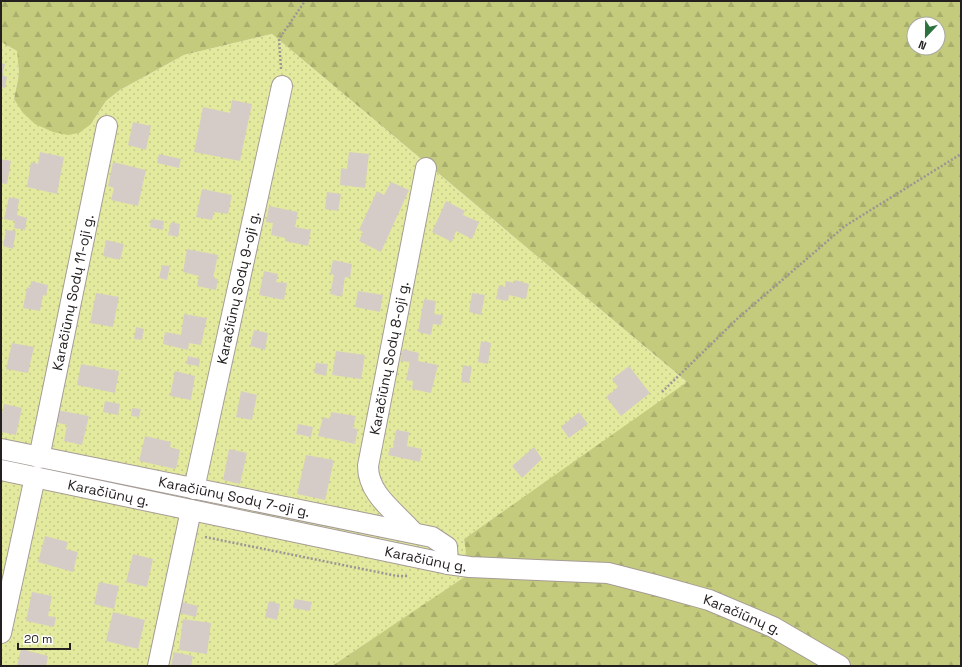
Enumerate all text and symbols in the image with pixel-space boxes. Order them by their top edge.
north arrow [906,16,946,56]
text: N [916,37,928,53]
street label: Karačiūnų Sodų 9-oji g. [213,210,263,366]
street label: Karačiūnų Sodų 11-oji g. [48,213,98,372]
street label: Karačiūnų Sodų 8-oji g. [365,280,413,436]
street label: Karačiūnų Sodų 7-oji g. [157,472,312,521]
street label: Karačiūnų g. [66,475,151,510]
street label: Karačiūnų g. [383,542,468,575]
street label: Karačiūnų g. [702,590,785,639]
scale bar [18,625,70,651]
text: 20 m [24,631,52,647]

